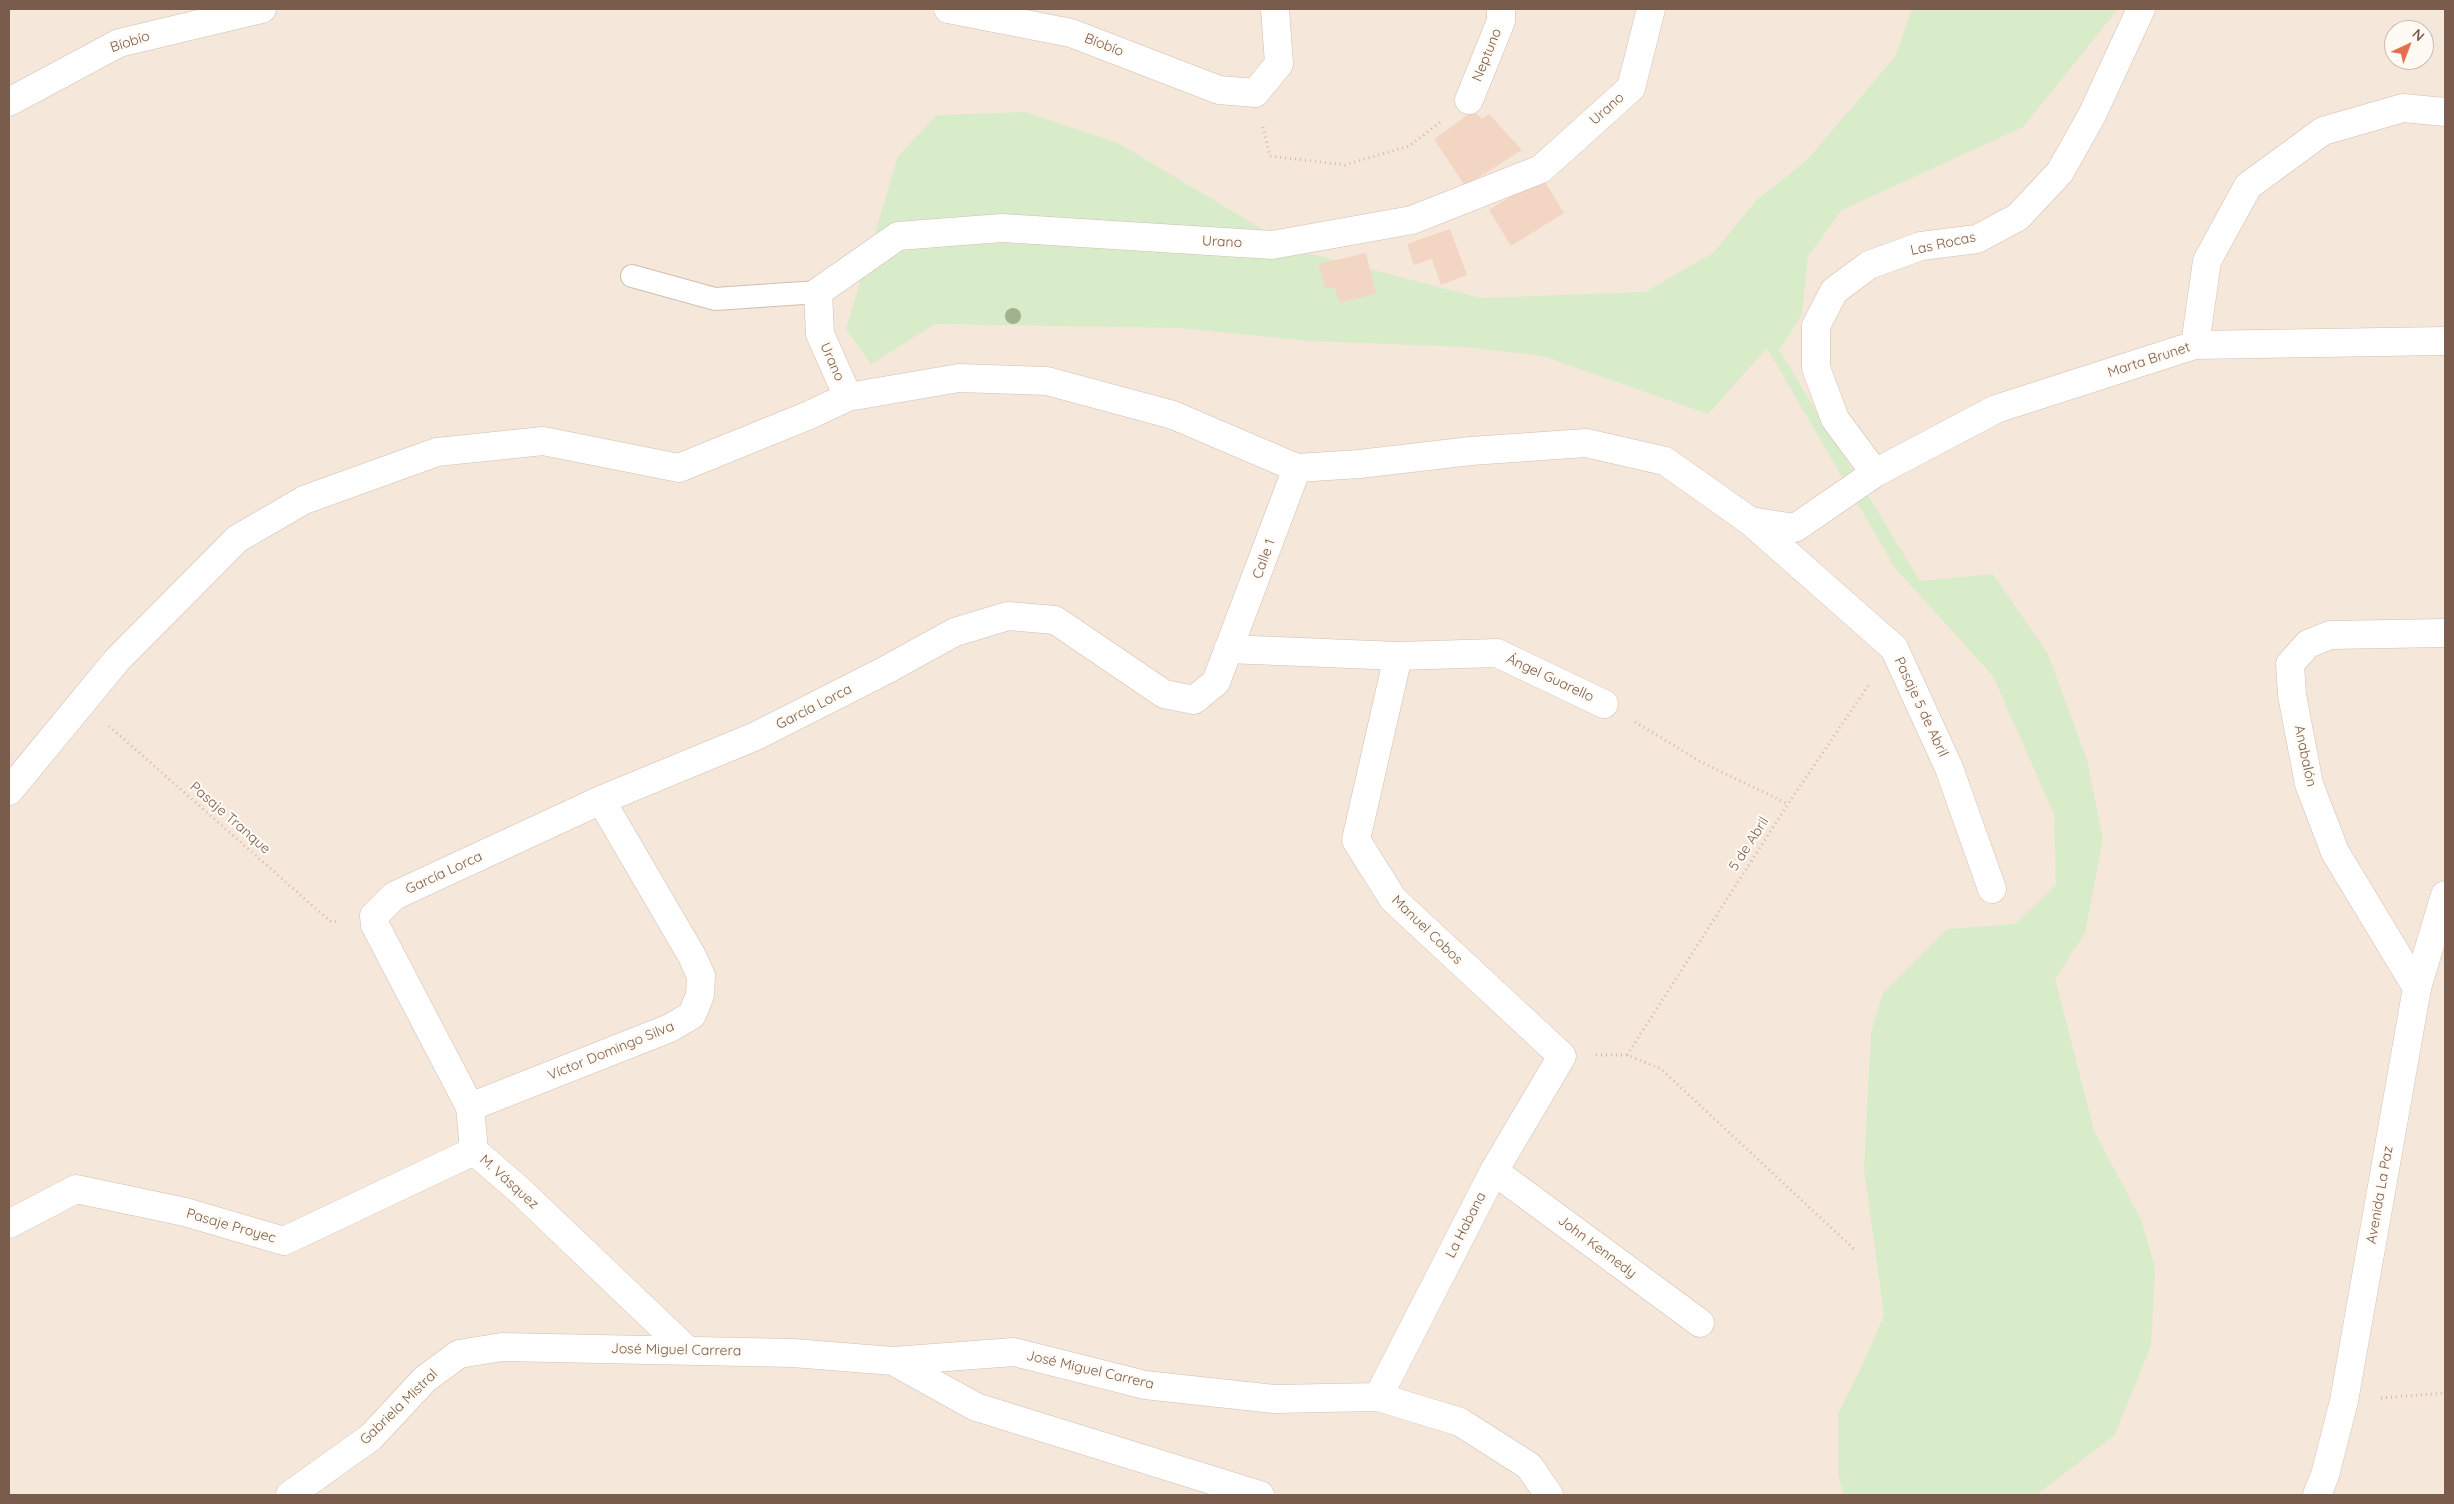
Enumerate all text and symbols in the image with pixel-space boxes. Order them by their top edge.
north arrow [2384,20,2434,70]
text: N [2409,25,2428,45]
street label: Neptuno [1469,26,1505,84]
street label: Bíobío [108,28,152,56]
street label: Bíobío [1082,30,1126,60]
street label: Urano [1586,89,1628,129]
street label: Las Rocas [1909,229,1977,259]
street label: Urano [1201,233,1243,251]
street label: Marta Brunet [2106,339,2192,381]
street label: Urano [816,340,848,384]
street label: Calle 1 [1249,537,1279,581]
street label: Ángel Guarello [1504,650,1596,706]
street label: Pasaje 5 de Abril [1891,654,1951,760]
street label: García Lorca [773,681,855,733]
street label: Anabalón [2290,724,2320,788]
street label: Pasaje Tranque [186,778,274,858]
street label: 5 de Abril [1725,814,1773,874]
street label: García Lorca [403,848,485,898]
street label: Manuel Cobos [1388,892,1466,968]
street label: Víctor Domingo Silva [545,1018,677,1084]
street label: Avenida La Paz [2363,1145,2397,1245]
street label: M. Vásquez [476,1151,542,1213]
street label: La Habana [1442,1189,1490,1261]
street label: Pasaje Proyec [184,1205,278,1247]
street label: John Kennedy [1554,1212,1640,1282]
street label: José Miguel Carrera [611,1340,741,1360]
street label: José Miguel Carrera [1024,1347,1156,1393]
street label: Gabriela Mistral [357,1366,441,1448]

